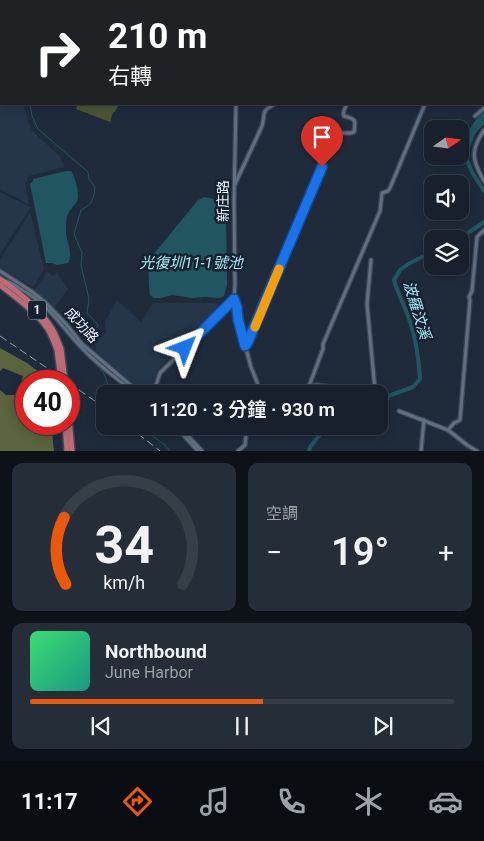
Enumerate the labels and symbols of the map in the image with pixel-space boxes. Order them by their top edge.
pin [301,116,343,167]
north arrow [424,120,469,165]
street label: 新庄路 [215,180,231,222]
water label: 光復圳11-1號池 [139,254,245,272]
water label: 波羅汶溪 [400,279,435,343]
road number: 1 [28,300,46,320]
street label: 成功路 [62,304,102,346]
position arrow [158,321,210,373]
speed limit sign: 40 [15,370,80,435]

